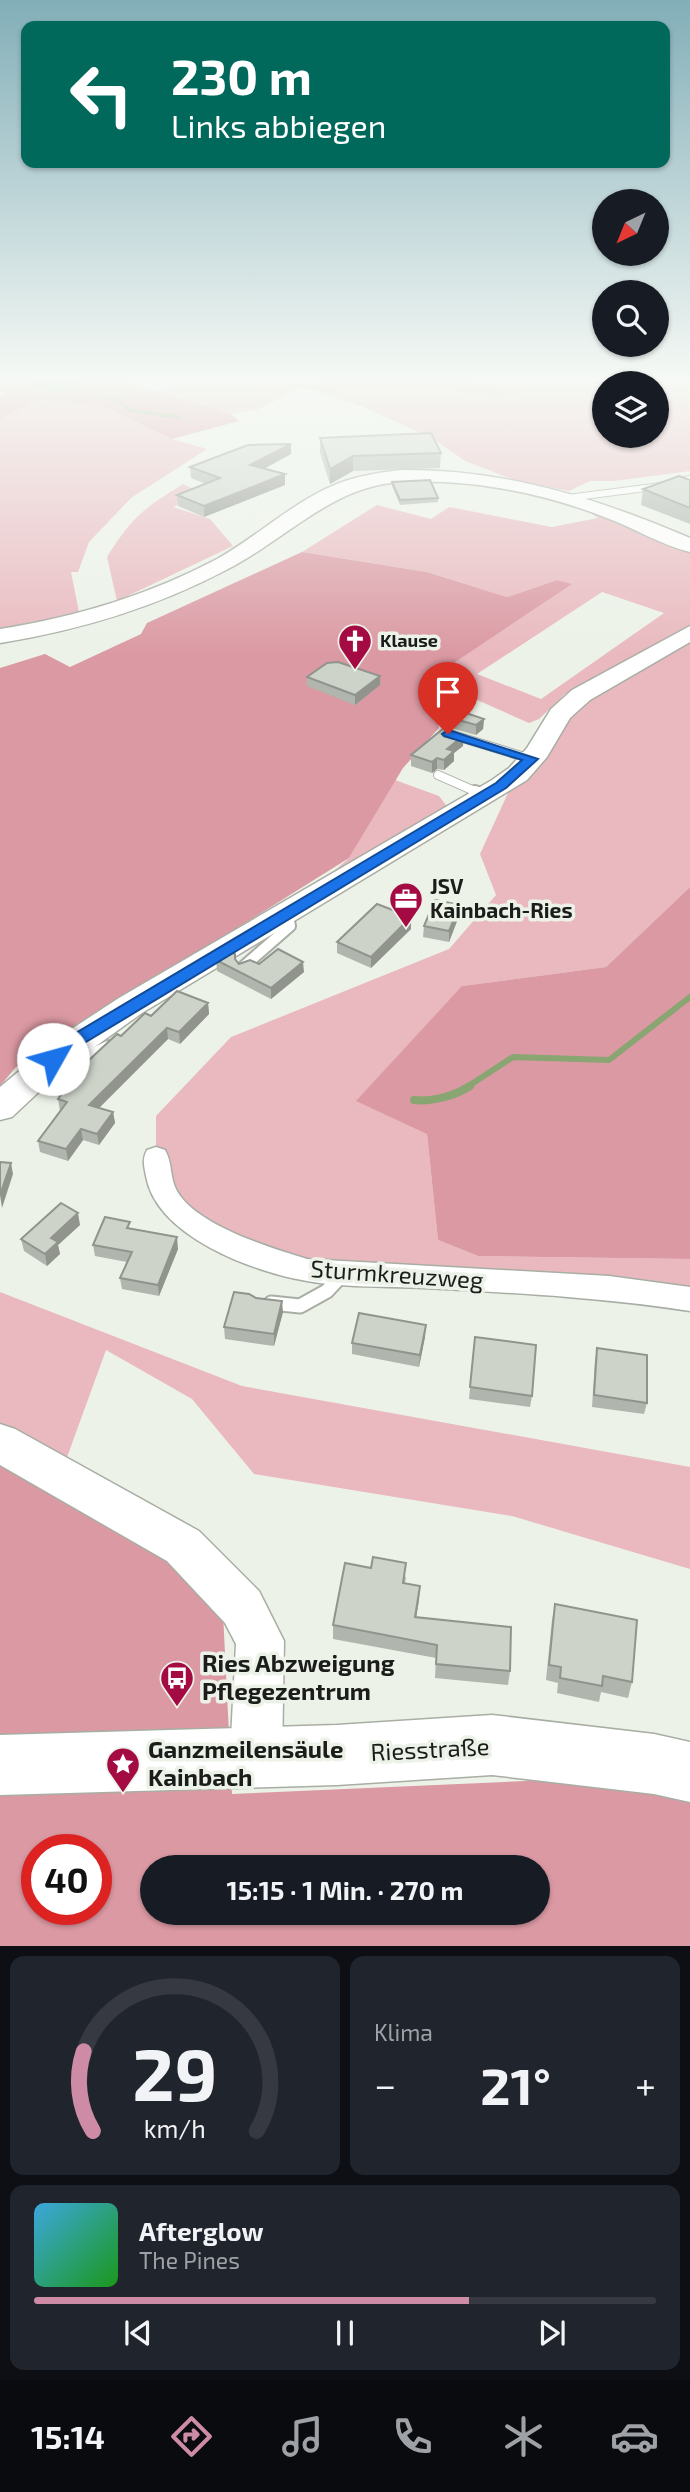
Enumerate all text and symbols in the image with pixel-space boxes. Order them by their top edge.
text: 230 m [171,46,312,105]
icon: left [56,49,147,140]
text: Links abbiegen [171,106,386,144]
north arrow [592,189,668,266]
map controls [592,189,669,448]
button: search [592,280,669,357]
button: layers [592,371,669,448]
church icon: Klause [336,622,374,671]
place label: Klause [380,629,438,651]
pin [418,662,478,734]
icon: arrive [429,673,467,711]
place label: JSV Kainbach-Ries [430,873,573,922]
office icon: JSV Kainbach-Ries [387,880,425,929]
position arrow [16,1022,90,1096]
street label: Sturmkreuzweg [310,1253,484,1294]
place label: Ries Abzweigung Pflegezentrum [202,1648,395,1705]
bus stop icon: Ries Abzweigung Pflegezentrum [158,1659,196,1708]
street label: Riesstraße [370,1731,490,1766]
place label: Ganzmeilensäule Kainbach [148,1734,343,1791]
place icon: Ganzmeilensäule Kainbach [104,1745,142,1794]
speed limit sign: 40 [21,1834,112,1925]
text: 15:15 · 1 Min. · 270 m [227,1874,463,1905]
text: Klima [374,2018,433,2046]
text: 29 [132,2029,218,2117]
text: 21° [480,2053,551,2115]
text: − [374,2061,396,2107]
text: + [635,2061,656,2107]
text: km/h [144,2113,206,2143]
text: Afterglow [139,2215,264,2246]
text: The Pines [139,2246,240,2274]
icon: previous [119,2314,157,2352]
icon: pause [326,2314,364,2352]
icon: next [533,2314,571,2352]
icon: directions [167,2412,216,2461]
icon: music [278,2412,327,2461]
icon: phone [388,2412,437,2461]
icon: climate [499,2412,548,2461]
icon: car [610,2412,659,2461]
text: 15:14 [31,2417,105,2455]

